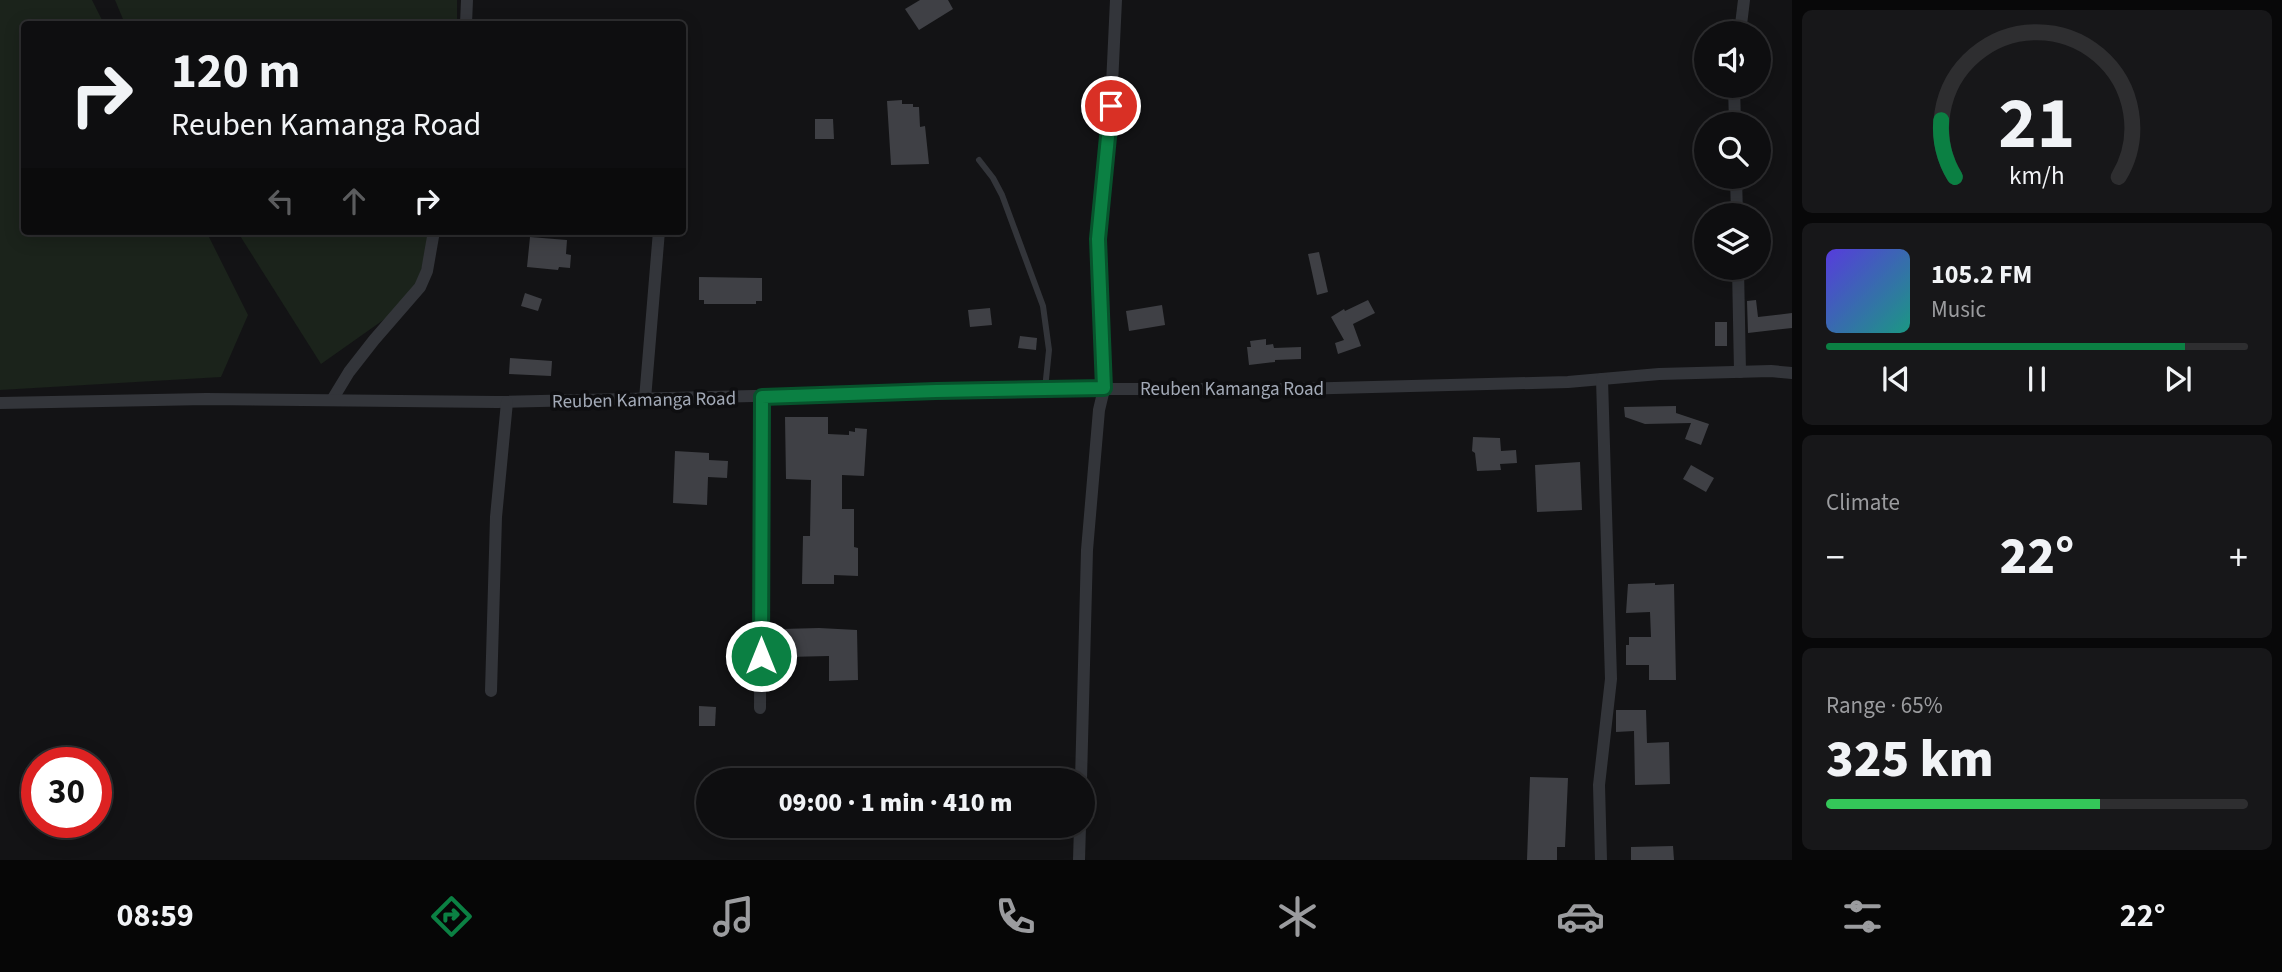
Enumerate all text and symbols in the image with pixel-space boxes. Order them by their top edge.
map controls [1694,21,1771,280]
button: sound [1694,21,1771,98]
text: 120 m [171,37,300,107]
icon: right [56,49,147,140]
text: 21 [1999,73,2075,177]
pin [1081,76,1141,136]
icon: arrive [1092,87,1130,125]
text: Reuben Kamanga Road [171,102,481,148]
button: search [1694,112,1771,189]
text: km/h [2009,158,2065,194]
icon: left [262,182,300,220]
icon: ahead [335,182,373,220]
icon: right [408,182,446,220]
button: layers [1694,203,1771,280]
text: 105.2 FM [1931,256,2032,293]
text: Music [1931,293,1986,326]
icon: previous [1877,360,1915,398]
icon: pause [2018,360,2056,398]
icon: next [2159,360,2197,398]
street label: Reuben Kamanga Road [1140,376,1324,403]
street label: Reuben Kamanga Road [552,385,736,416]
text: Climate [1826,486,1900,519]
text: 22° [2000,520,2074,594]
text: − [1826,531,1845,585]
text: + [2229,531,2248,585]
position arrow [724,619,798,693]
text: Range · 65% [1826,689,1943,722]
text: 325 km [1826,723,1994,797]
speed limit sign: 30 [21,747,112,838]
text: 09:00 · 1 min · 410 m [779,784,1012,821]
icon: directions [427,892,476,941]
icon: music [709,892,758,941]
icon: phone [991,892,1040,941]
icon: climate [1273,892,1322,941]
icon: car [1556,892,1605,941]
icon: filters [1838,892,1887,941]
text: 08:59 [117,893,194,939]
text: 22° [2120,893,2165,939]

